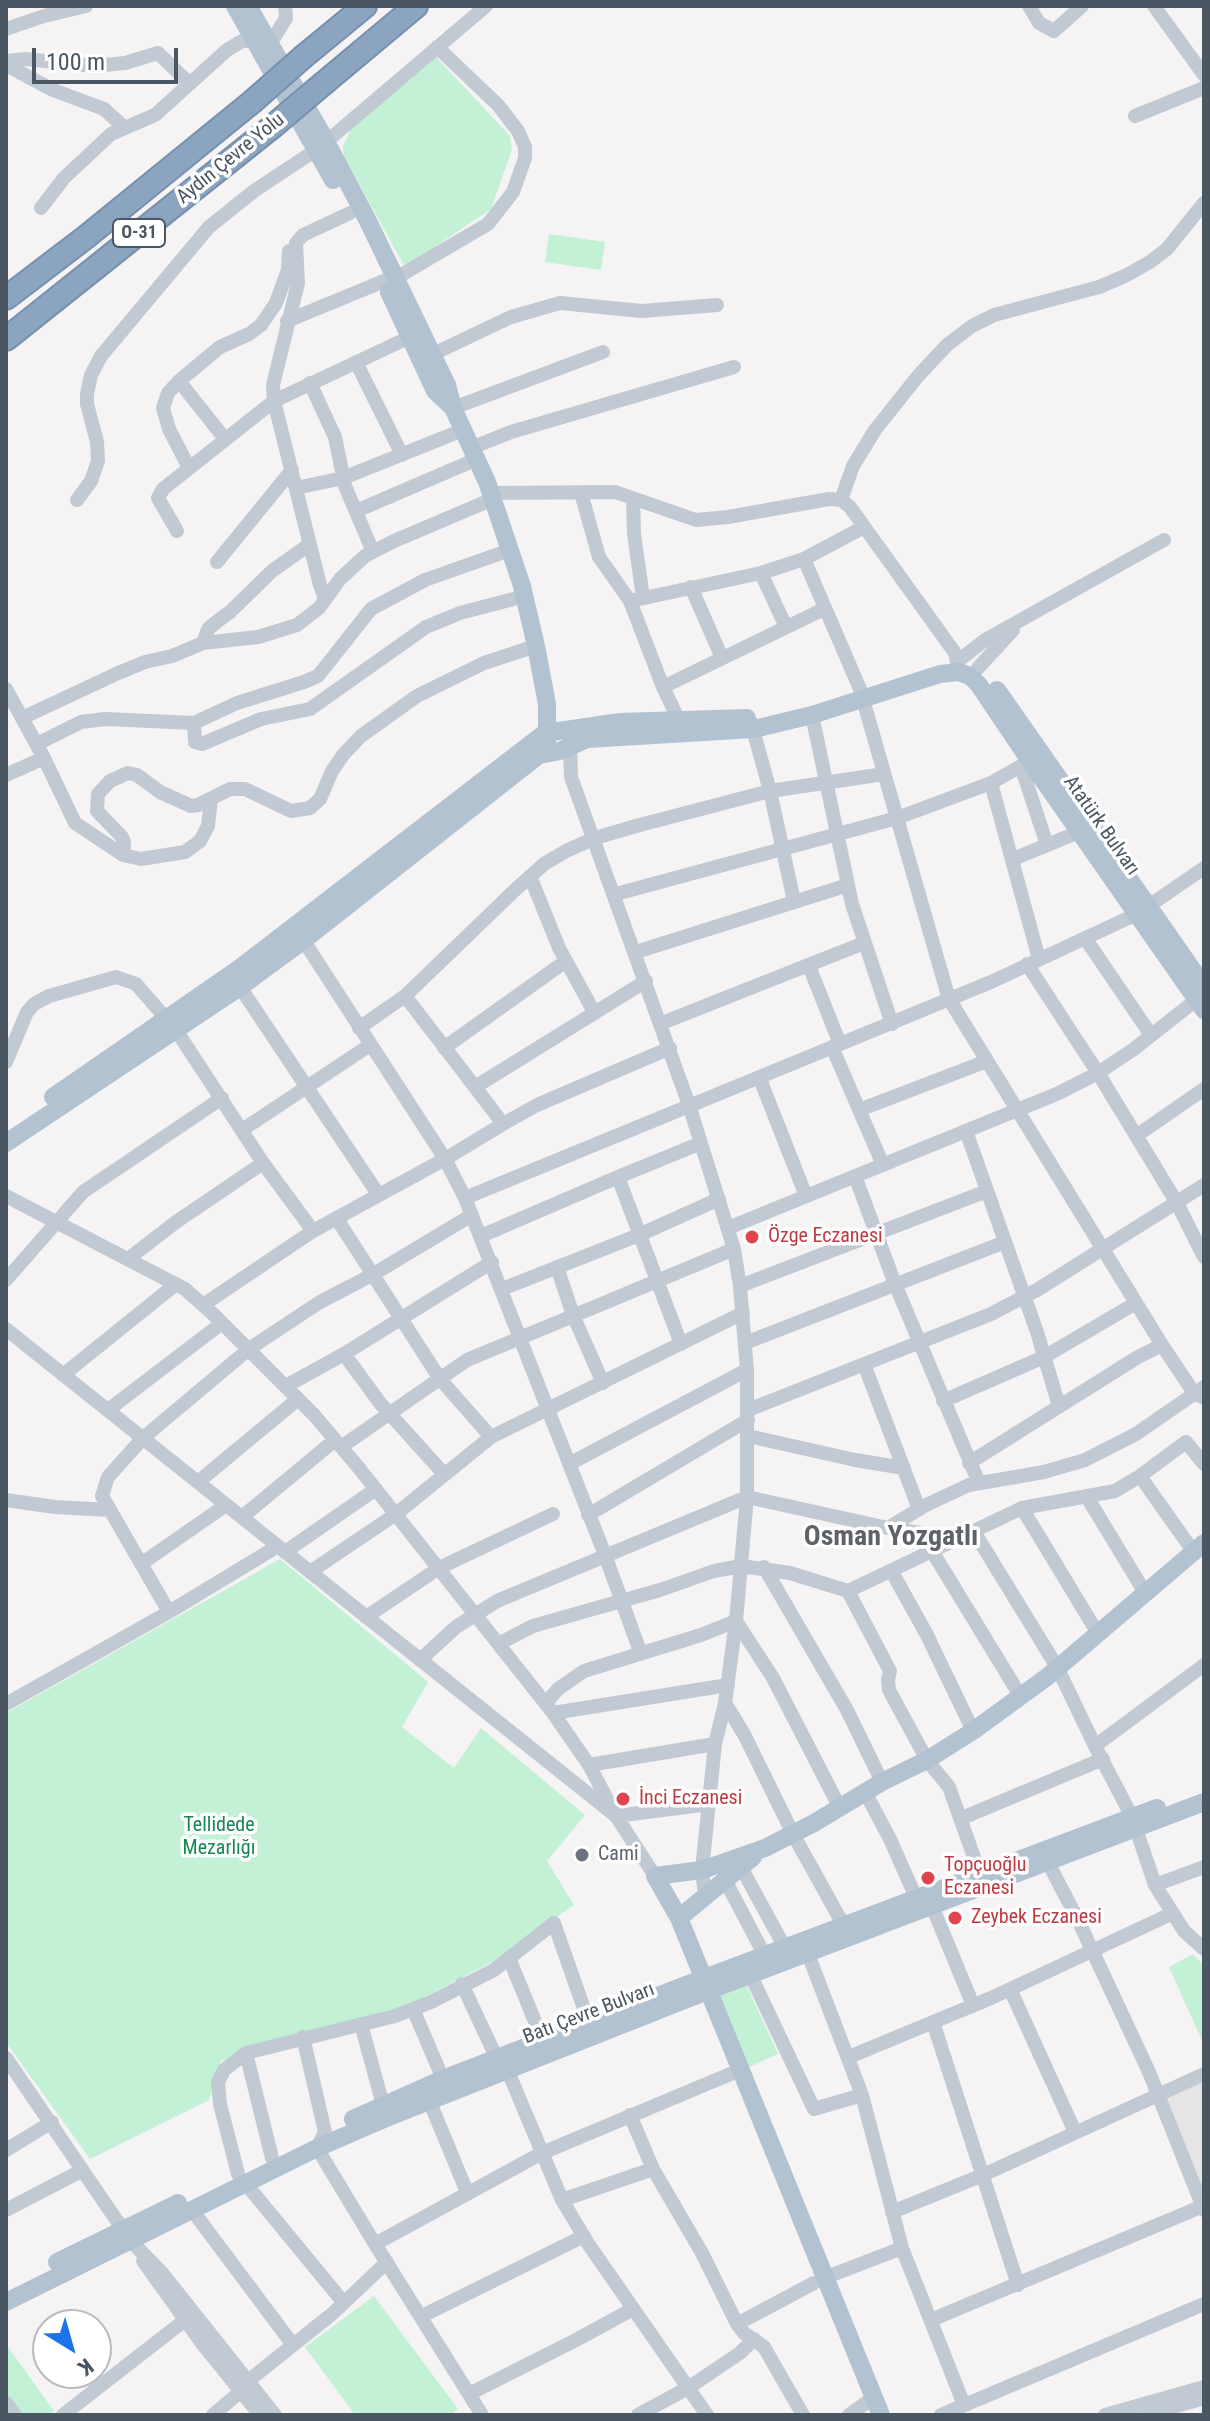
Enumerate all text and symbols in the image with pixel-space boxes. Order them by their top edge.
scale bar [36,32,182,82]
text: 100 m [46,48,105,76]
street label: Aydın Çevre Yolu [172,108,290,210]
road number: O-31 [113,219,165,247]
street label: Atatürk Bulvarı [1058,772,1144,880]
place label: Özge Eczanesi [768,1225,883,1249]
marker: Özge Eczanesi [743,1228,761,1246]
district label: Osman Yozgatlı [804,1521,978,1555]
place label: İnci Eczanesi [639,1787,742,1811]
marker: İnci Eczanesi [614,1790,632,1808]
park label: Tellidede Mezarlığı [183,1814,255,1861]
place label: Cami [598,1843,639,1867]
marker: Cami [573,1846,591,1864]
place label: Topçuoğlu Eczanesi [944,1854,1026,1901]
marker: Topçuoğlu Eczanesi [919,1869,937,1887]
place label: Zeybek Eczanesi [971,1906,1102,1930]
marker: Zeybek Eczanesi [946,1909,964,1927]
street label: Batı Çevre Bulvarı [520,1978,658,2050]
north arrow [32,2309,112,2389]
text: K [73,2353,98,2381]

